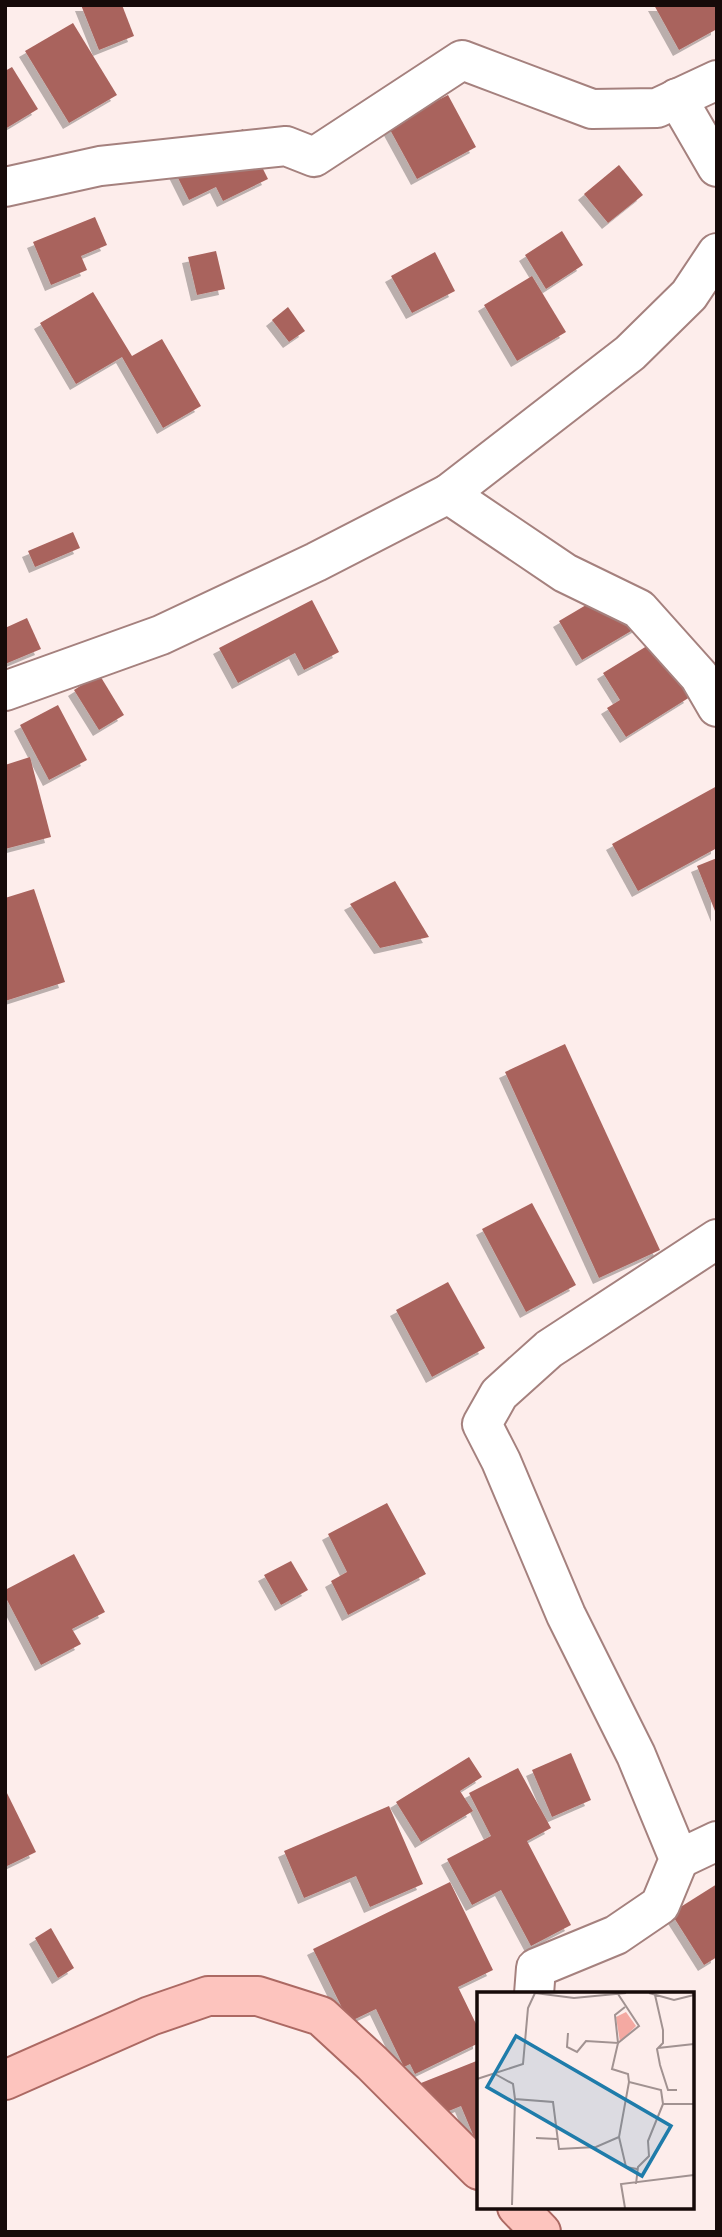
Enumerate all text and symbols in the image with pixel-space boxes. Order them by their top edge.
inset map [477,1992,694,2209]

